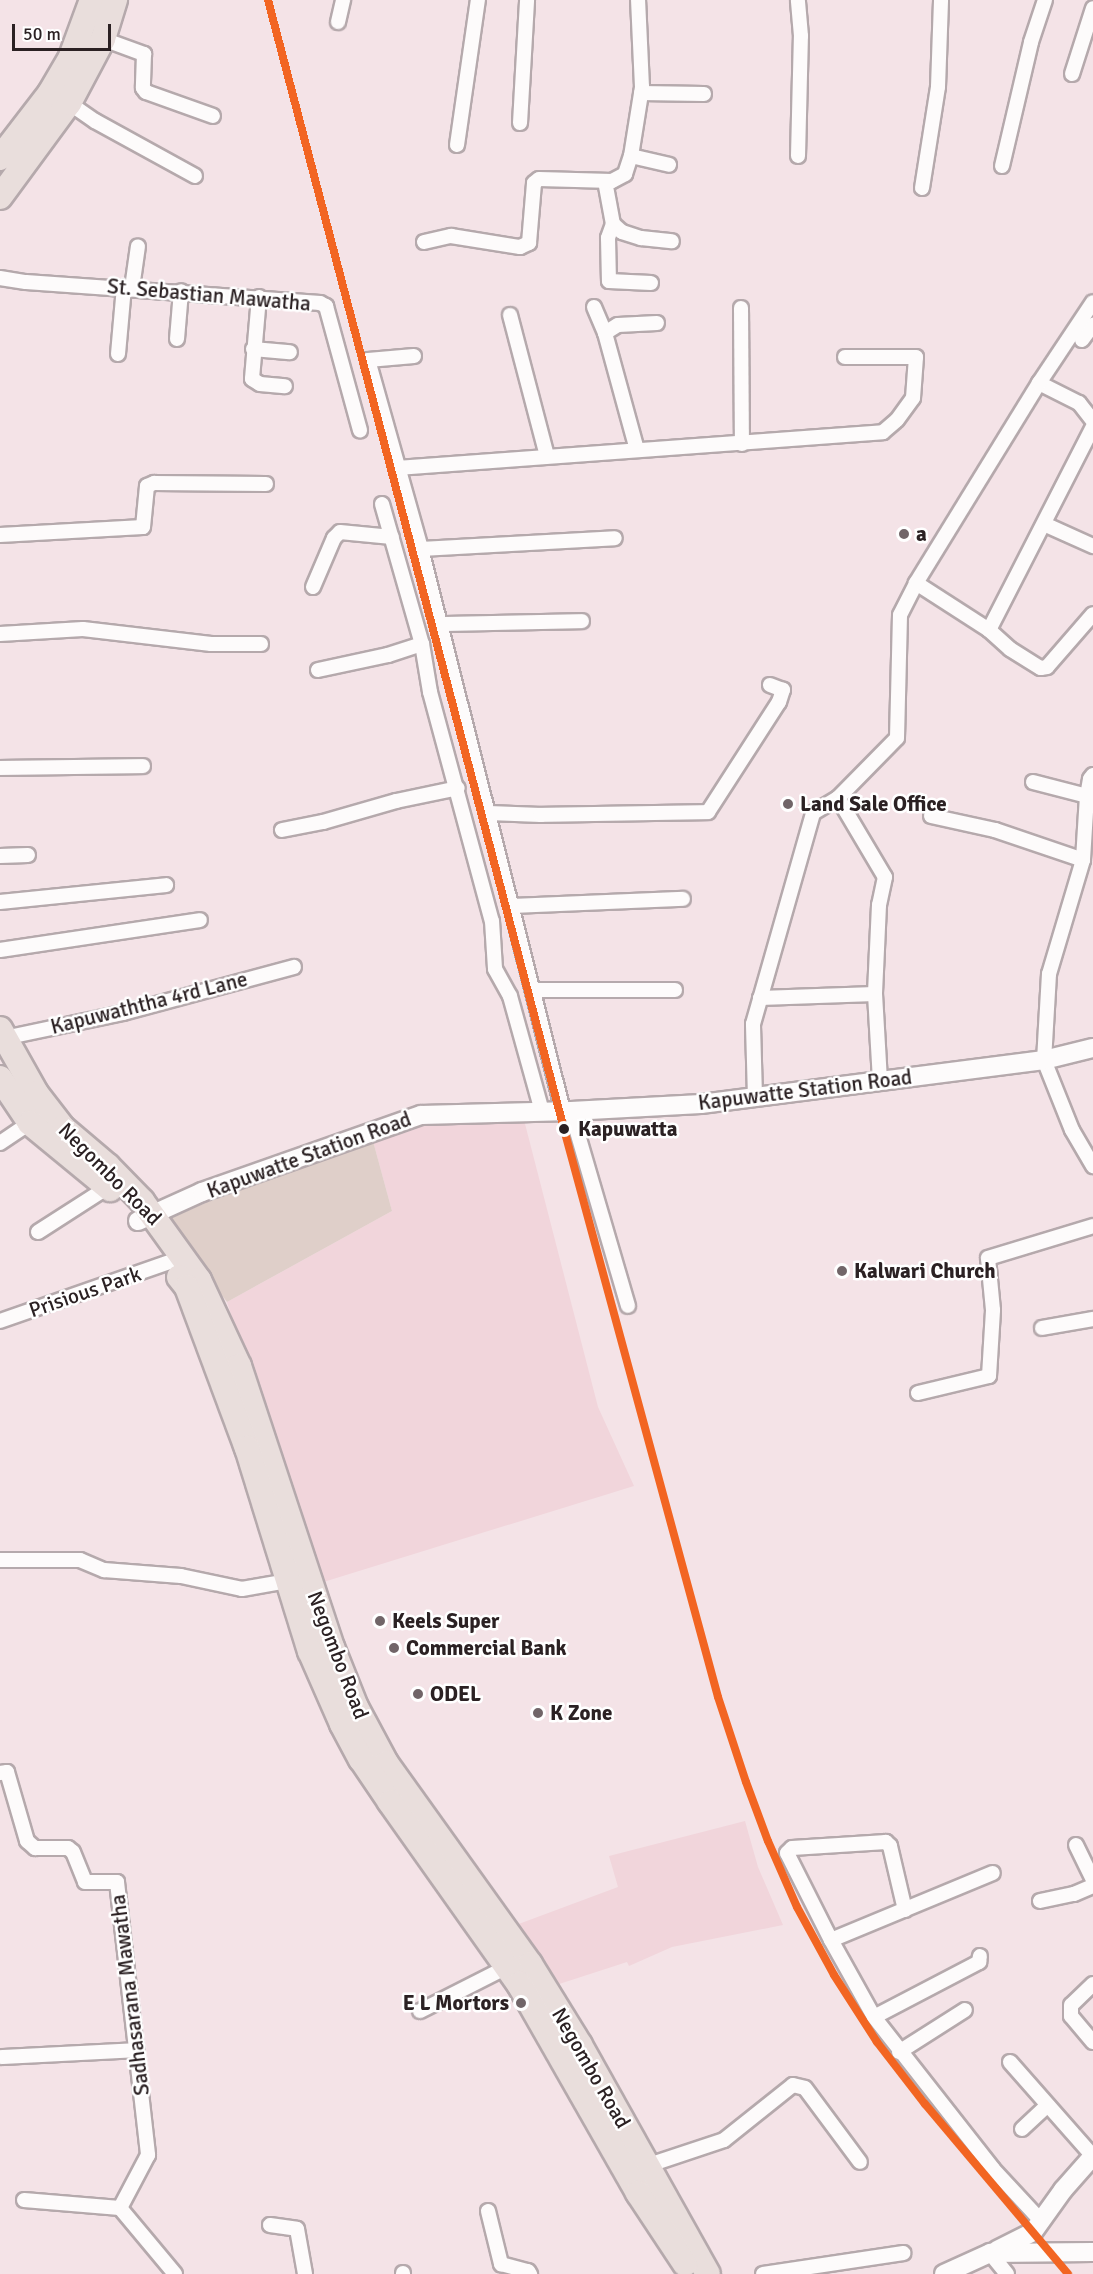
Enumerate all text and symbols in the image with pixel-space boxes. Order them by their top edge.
scale bar [15,12,114,50]
text: 50 m [23,23,61,45]
street label: St. Sebastian Mawatha [106,274,312,316]
place label: a [916,521,927,547]
marker: a [897,527,911,541]
place label: Land Sale Office [800,791,947,817]
marker: Land Sale Office [781,797,795,811]
street label: Kapuwaththa 4rd Lane [48,966,250,1040]
street label: Kapuwatte Station Road [697,1064,913,1116]
street label: Kapuwatte Station Road [203,1106,415,1204]
place label: Kapuwatta [578,1116,678,1142]
street label: Negombo Road [53,1117,167,1231]
marker: Kapuwatta [555,1120,573,1138]
place label: Kalwari Church [854,1258,996,1284]
street label: Prisious Park [26,1261,144,1323]
marker: Kalwari Church [835,1264,849,1278]
street label: Negombo Road [302,1587,374,1723]
place label: Keels Super [392,1608,499,1634]
marker: Keels Super [373,1614,387,1628]
place label: Commercial Bank [406,1635,567,1661]
marker: Commercial Bank [387,1641,401,1655]
place label: ODEL [430,1681,481,1707]
marker: ODEL [411,1687,425,1701]
place label: K Zone [550,1700,612,1726]
marker: K Zone [531,1706,545,1720]
street label: Sadhasarana Mawatha [105,1893,155,2097]
place label: E L Mortors [403,1990,509,2016]
marker: E L Mortors [514,1996,528,2010]
street label: Negombo Road [546,2003,636,2133]

